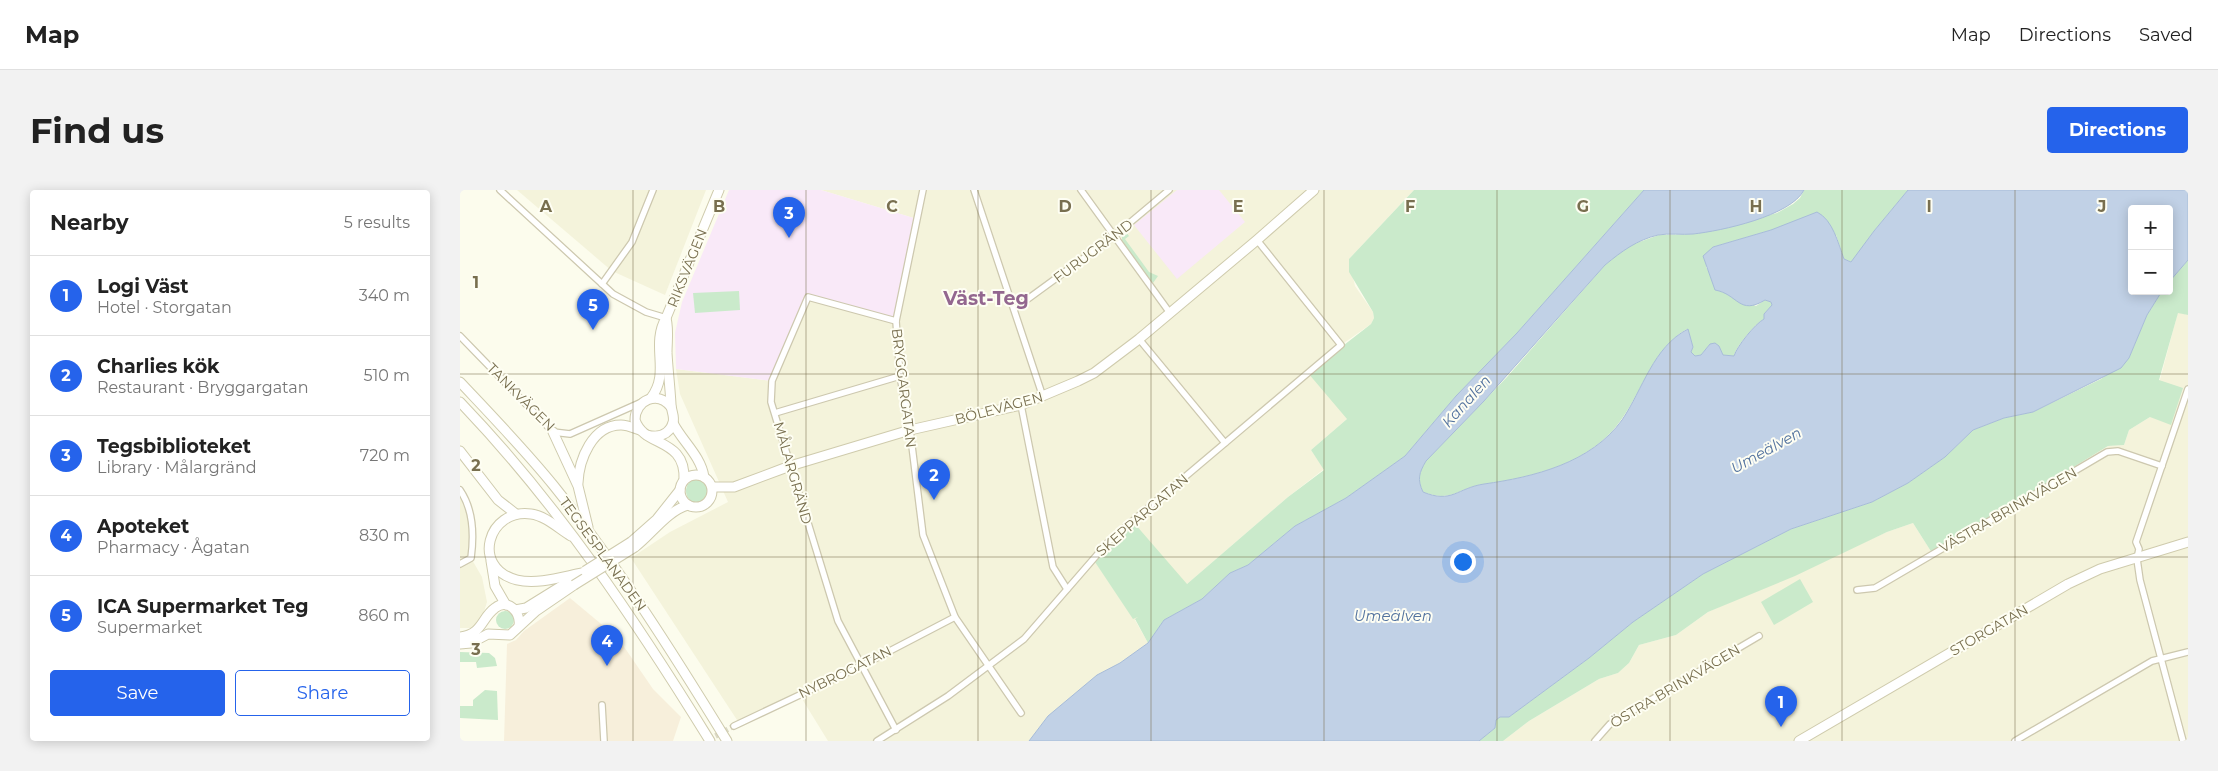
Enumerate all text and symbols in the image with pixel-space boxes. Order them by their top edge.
text: Map [25,20,79,49]
text: Map [1951,24,1991,46]
text: Directions [2019,24,2111,46]
text: Saved [2139,24,2193,46]
button: Directions [2047,107,2188,153]
text: Find us [30,109,164,152]
text: A [539,197,553,216]
text: B [713,197,725,216]
pin: 3 [773,197,805,238]
text: C [886,197,898,216]
text: D [1058,197,1072,216]
text: E [1233,197,1243,216]
text: F [1405,197,1415,216]
text: G [1577,197,1589,216]
text: H [1750,197,1762,216]
text: I [1926,197,1932,216]
text: J [2097,197,2106,216]
map controls [2128,205,2173,295]
button: + [2128,205,2173,250]
text: Nearby [50,210,129,235]
text: 5 results [344,213,410,232]
street label: FURUGRÄND [1050,215,1136,287]
street label: RIKSVÄGEN [663,226,711,310]
button: − [2128,250,2173,295]
text: 1 [473,273,479,292]
text: Logi Väst [97,275,188,298]
text: 1 [63,286,69,305]
text: 340 m [359,286,410,305]
district label: Väst-Teg [942,287,1029,310]
pin: 5 [577,289,609,330]
text: Hotel · Storgatan [97,298,232,317]
street label: BRYGGARGATAN [888,327,920,449]
text: Charlies kök [97,355,220,378]
street label: TANKVÄGEN [483,359,559,435]
text: 2 [61,366,71,385]
text: 510 m [363,366,410,385]
water label: Kanalen [1438,371,1494,431]
text: Restaurant · Bryggargatan [97,378,309,397]
street label: BÖLEVÄGEN [953,388,1045,428]
street label: MÅLARGRÄND [770,419,817,526]
water label: Umeälven [1727,423,1805,477]
text: Tegsbiblioteket [97,435,251,458]
text: 3 [61,446,71,465]
text: 720 m [360,446,410,465]
text: 2 [471,456,481,475]
text: Library · Målargränd [97,458,257,477]
pin: 2 [918,459,950,500]
street label: VÄSTRA BRINKVÄGEN [1936,463,2080,557]
street label: SKEPPARGATAN [1092,470,1192,560]
street label: TEGSESPLANADEN [556,493,650,615]
text: Apoteket [97,515,189,538]
text: 4 [60,526,72,545]
text: 830 m [359,526,410,545]
text: Pharmacy · Ågatan [97,538,250,557]
your location [1450,549,1476,575]
text: ICA Supermarket Teg [97,595,308,618]
street label: STORGATAN [1947,600,2031,660]
text: 5 [61,606,71,625]
text: 860 m [358,606,410,625]
water label: Umeälven [1354,606,1432,625]
text: Supermarket [97,618,203,637]
pin: 4 [591,625,623,666]
text: 3 [470,640,481,659]
street label: ÖSTRA BRINKVÄGEN [1607,640,1743,732]
street label: NYBROGATAN [795,642,895,702]
button: Save [50,670,225,716]
button: Share [235,670,410,716]
pin: 1 [1765,686,1797,727]

